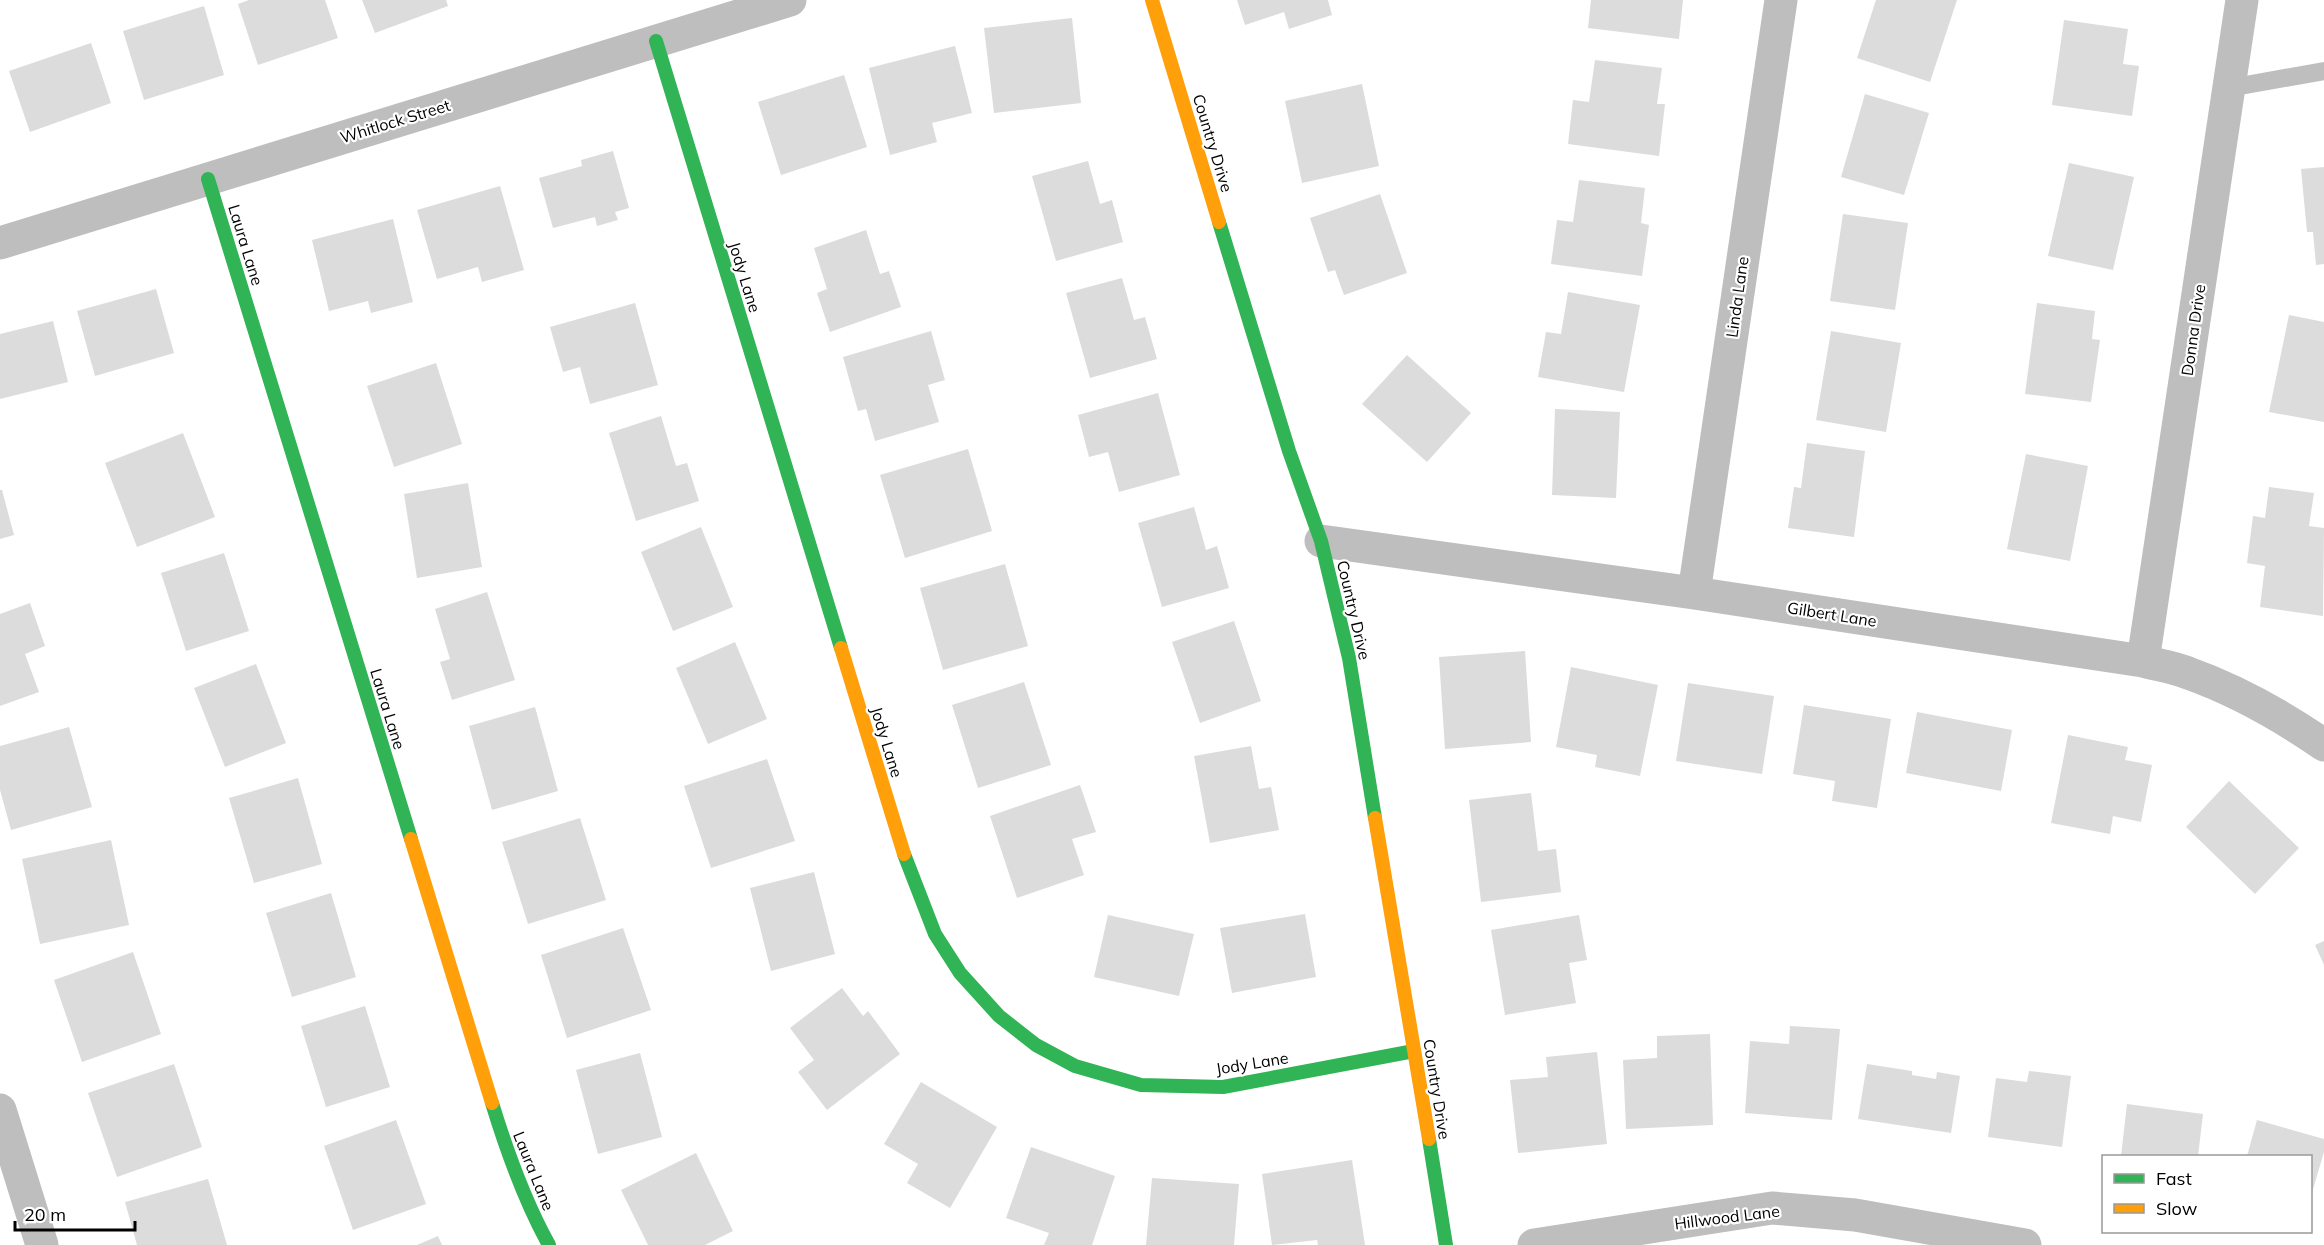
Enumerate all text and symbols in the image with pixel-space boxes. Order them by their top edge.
street label: Country Drive [1189,92,1237,194]
street label: Whitlock Street [338,95,453,147]
street label: Laura Lane [224,202,268,288]
street label: Jody Lane [725,239,765,315]
street label: Linda Lane [1721,255,1753,339]
street label: Donna Drive [2177,283,2209,377]
street label: Country Drive [1333,558,1375,662]
street label: Gilbert Lane [1786,597,1878,631]
street label: Laura Lane [366,666,410,752]
street label: Jody Lane [867,704,907,780]
street label: Country Drive [1419,1037,1455,1141]
street label: Jody Lane [1214,1047,1290,1079]
street label: Laura Lane [509,1129,559,1213]
legend [2102,1155,2312,1233]
text: Fast [2156,1167,2192,1190]
scale bar [15,1194,135,1232]
text: Slow [2156,1197,2198,1220]
street label: Hillwood Lane [1673,1201,1781,1233]
text: 20 m [24,1203,66,1226]

